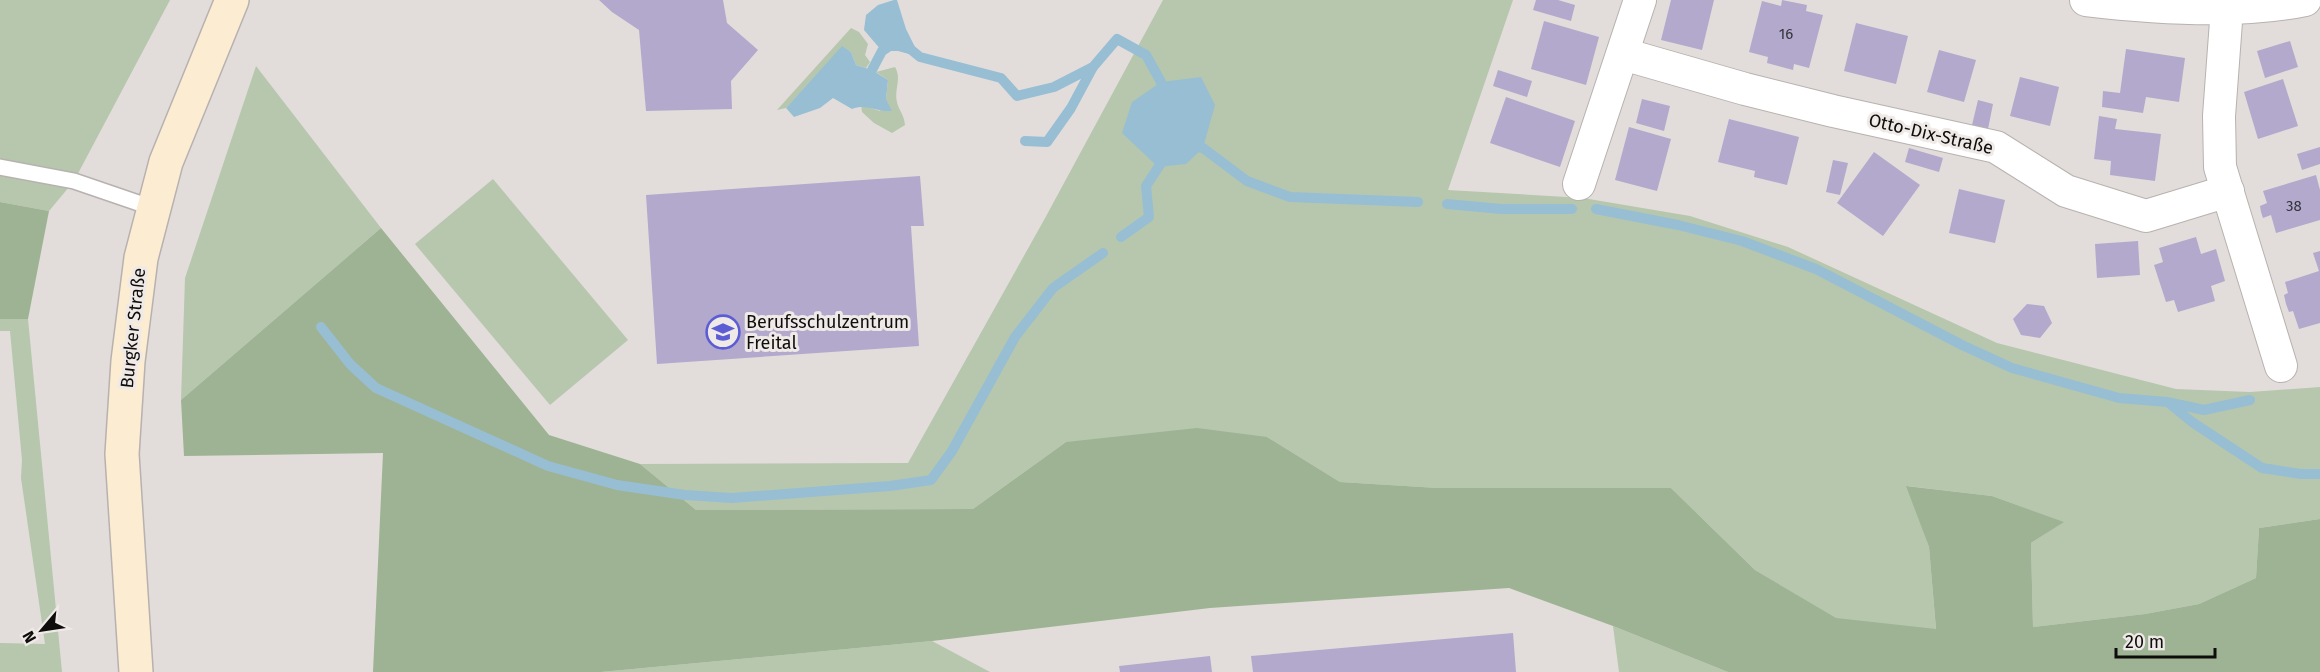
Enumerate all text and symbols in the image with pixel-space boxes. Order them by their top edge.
house number: 16 [1779,25,1793,43]
street label: Otto-Dix-Straße [1867,109,1995,159]
house number: 38 [2286,197,2302,215]
street label: Burgker Straße [116,267,150,389]
place label: Berufsschulzentrum Freital [746,311,909,354]
school or university icon: Berufsschulzentrum Freital [705,314,741,350]
north arrow [12,600,72,660]
scale bar [2116,621,2215,659]
text: N [18,628,40,646]
text: 20 m [2125,631,2164,653]

